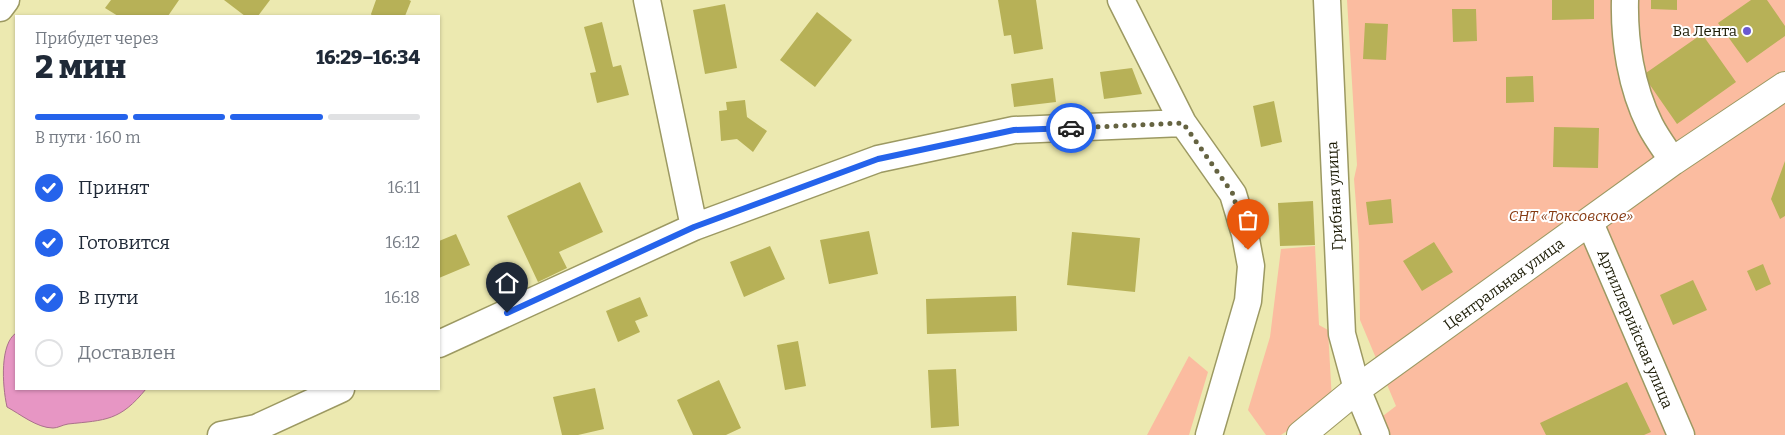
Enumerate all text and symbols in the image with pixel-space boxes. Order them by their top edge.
place label: Ва Лента [1673,22,1737,40]
marker: Ва Лента [1741,25,1753,37]
text: Прибудет через [35,29,159,48]
text: 16:29–16:34 [316,46,420,69]
text: 2 мин [35,48,126,86]
courier [1046,103,1096,153]
icon: car [1057,114,1085,142]
text: В пути · 160 m [35,128,140,147]
street label: Грибная улица [1323,141,1347,251]
icon: check [35,174,63,202]
text: Принят [78,176,149,199]
text: 16:11 [388,178,420,197]
pin [1227,199,1269,250]
icon: bag [1234,206,1262,234]
park label: СНТ «Токсовское» [1509,207,1633,225]
icon: check [35,229,63,257]
text: Готовится [78,231,170,254]
text: 16:12 [386,233,420,252]
street label: Центральная улица [1440,234,1568,334]
street label: Артиллерийская улица [1593,247,1677,411]
pin [486,262,528,313]
icon: home [493,269,521,297]
icon: check [35,284,63,312]
text: В пути [78,286,139,309]
text: 16:18 [385,288,420,307]
text: Доставлен [78,341,176,364]

